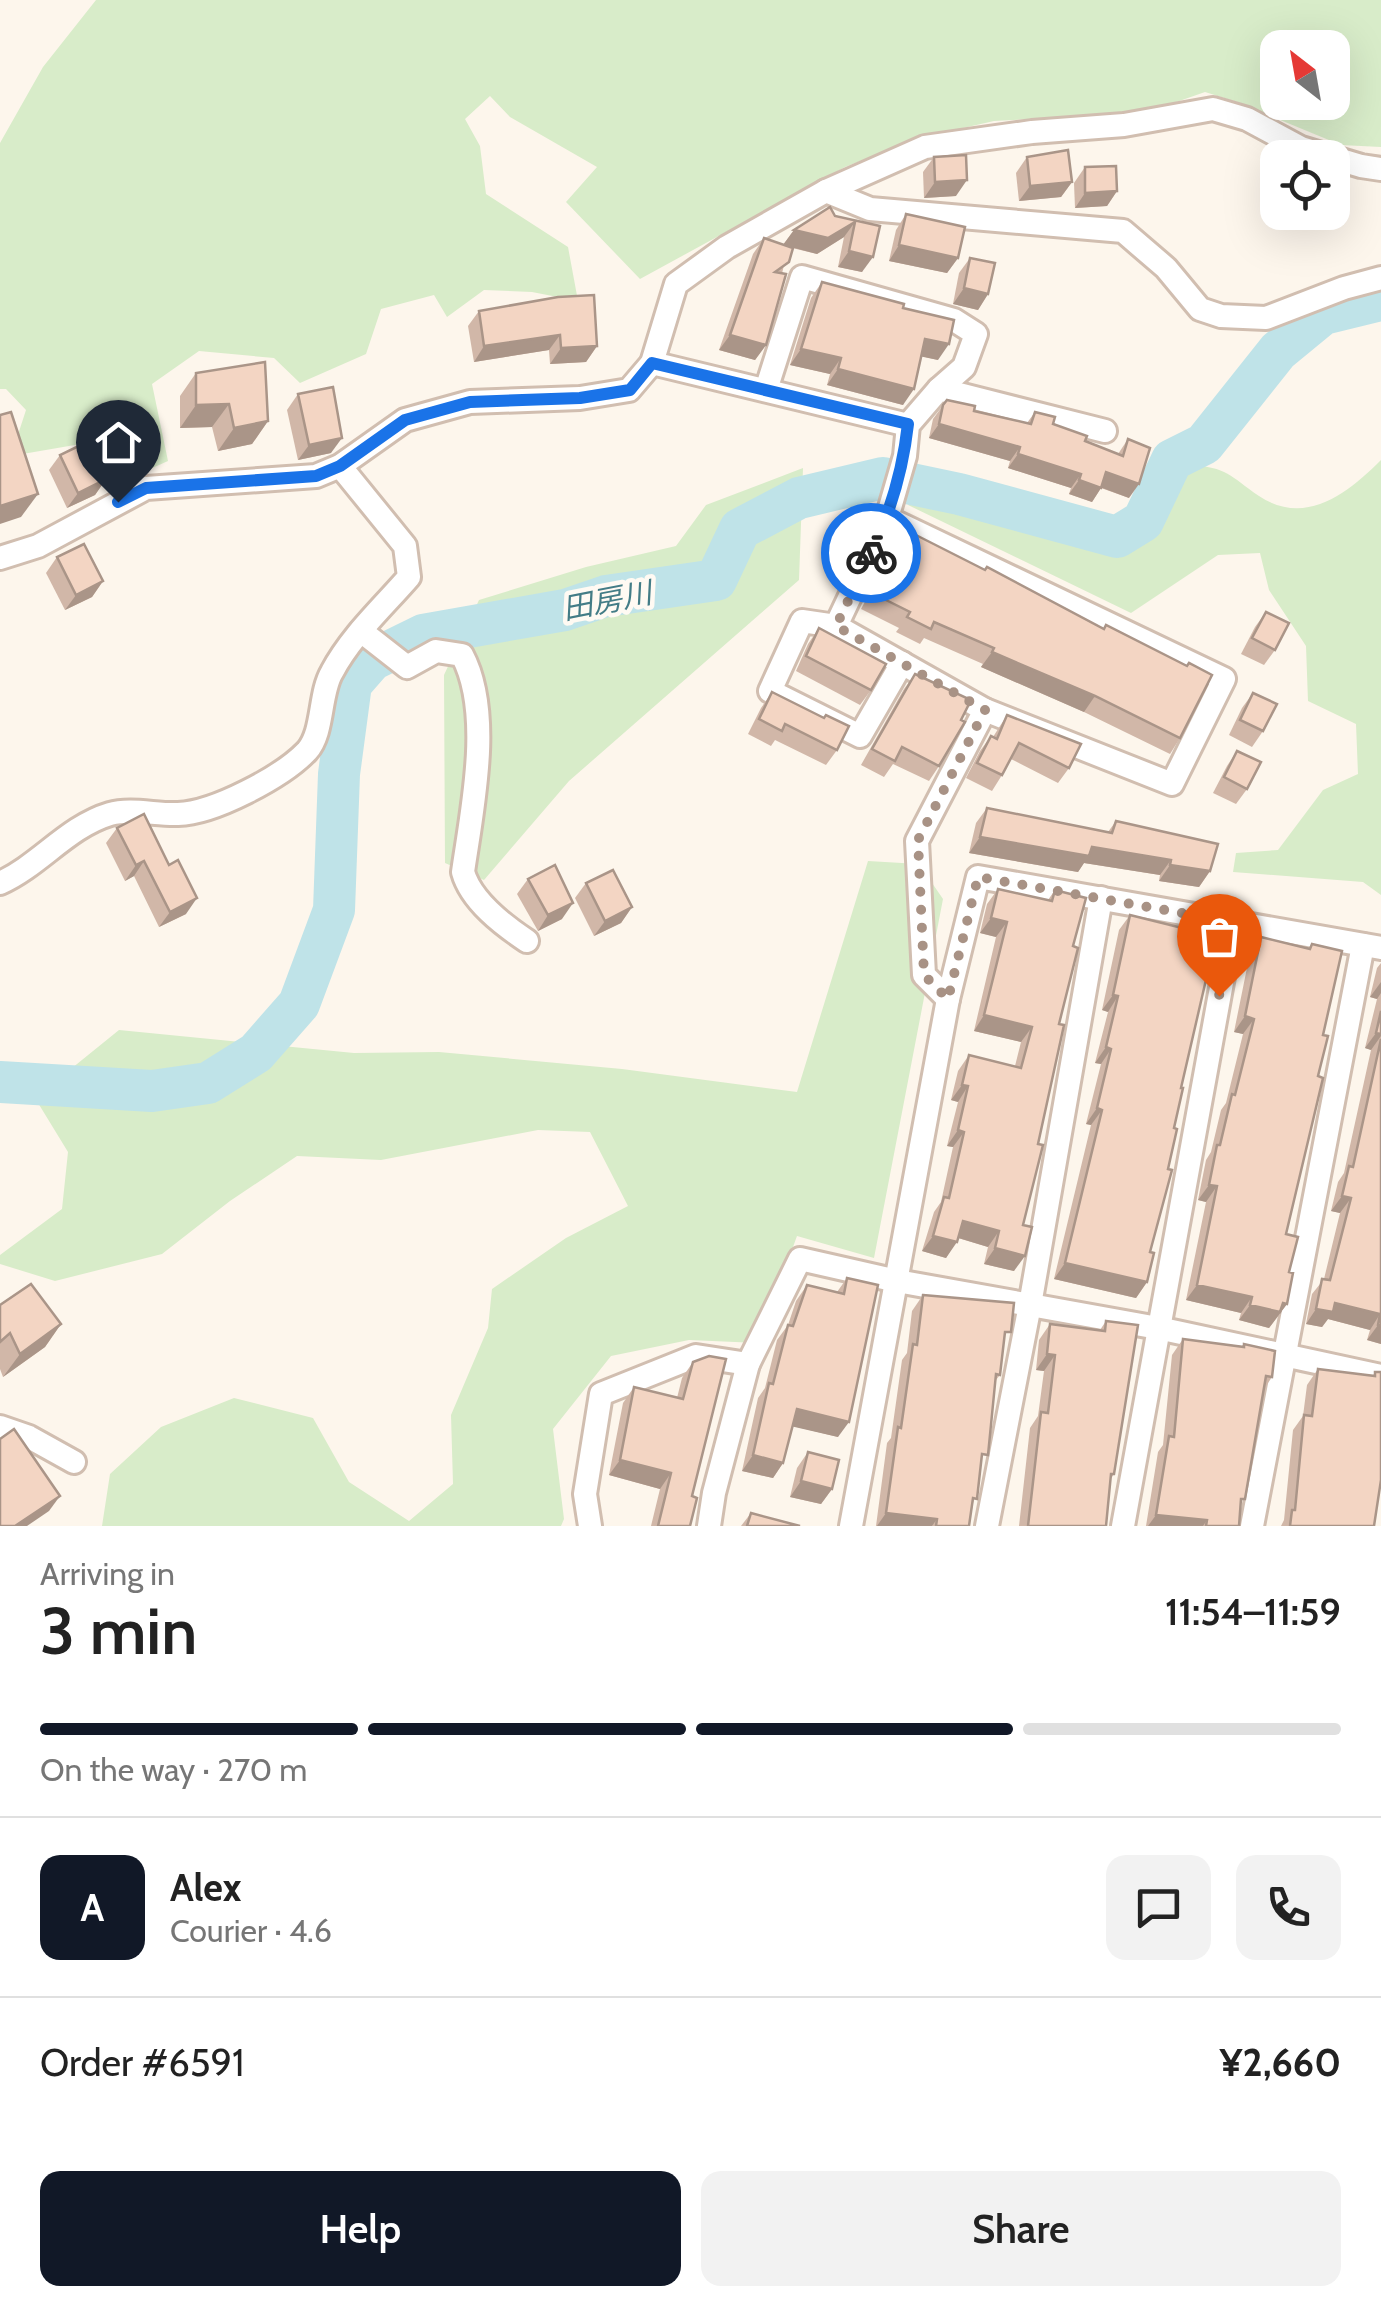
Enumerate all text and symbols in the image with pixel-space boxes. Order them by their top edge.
north arrow [1260,30,1350,120]
map controls [1260,30,1350,230]
button: locate [1260,140,1350,230]
pin [76,400,161,503]
icon: home [91,415,146,470]
courier [821,503,921,603]
icon: bike [844,526,899,581]
water label: 田房川 [559,573,658,627]
pin [1177,894,1262,997]
icon: bag [1192,909,1247,964]
text: Arriving in [40,1554,175,1593]
text: 11:54–11:59 [1165,1588,1341,1635]
text: 3 min [40,1591,197,1670]
text: On the way · 270 m [40,1750,307,1789]
button: chat [1106,1855,1211,1960]
button: phone [1236,1855,1341,1960]
text: Alex [170,1864,241,1911]
text: A [81,1884,104,1931]
text: Courier · 4.6 [170,1911,332,1950]
text: Order #6591 [40,2039,244,2086]
text: ¥2,660 [1220,2039,1341,2086]
button: Help [40,2171,681,2286]
button: Share [701,2171,1341,2286]

